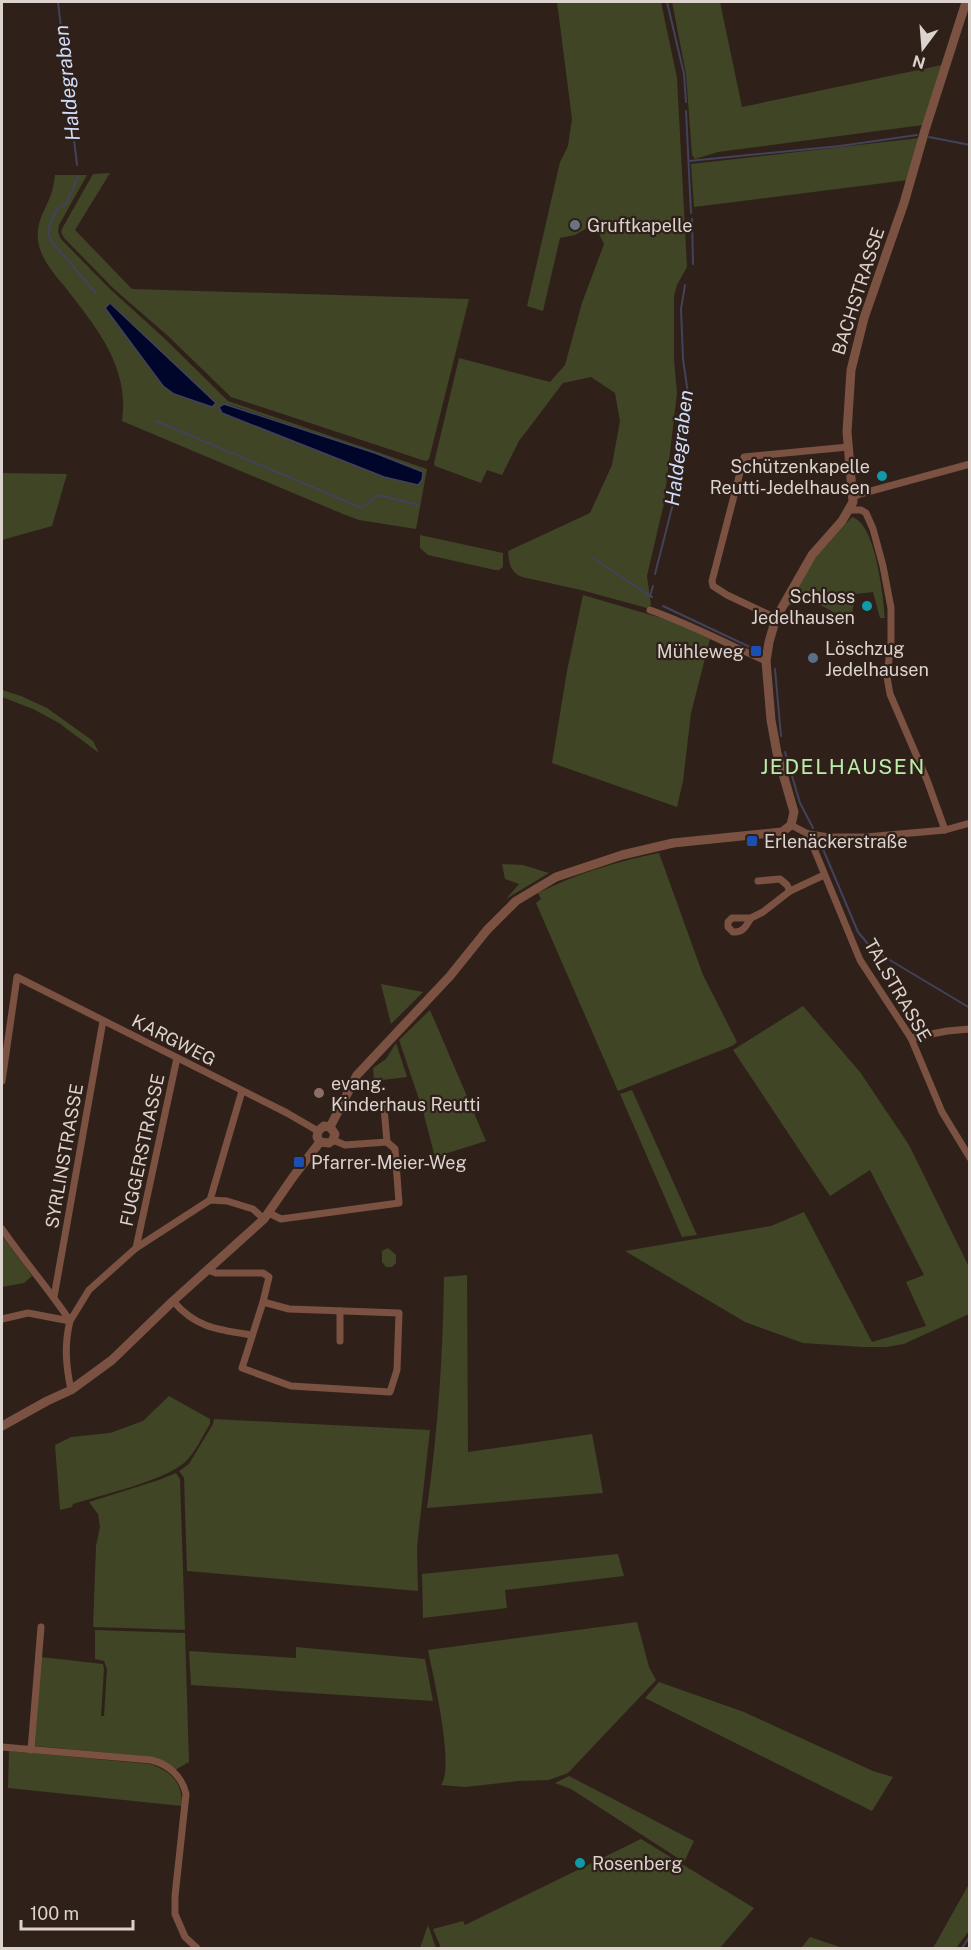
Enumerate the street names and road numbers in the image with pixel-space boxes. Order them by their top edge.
street label: BACHSTRASSE [827,225,889,357]
street label: TALSTRASSE [860,935,936,1045]
street label: KARGWEG [129,1010,219,1070]
street label: FUGGERSTRASSE [116,1072,168,1228]
street label: SYRLINSTRASSE [41,1082,87,1230]

